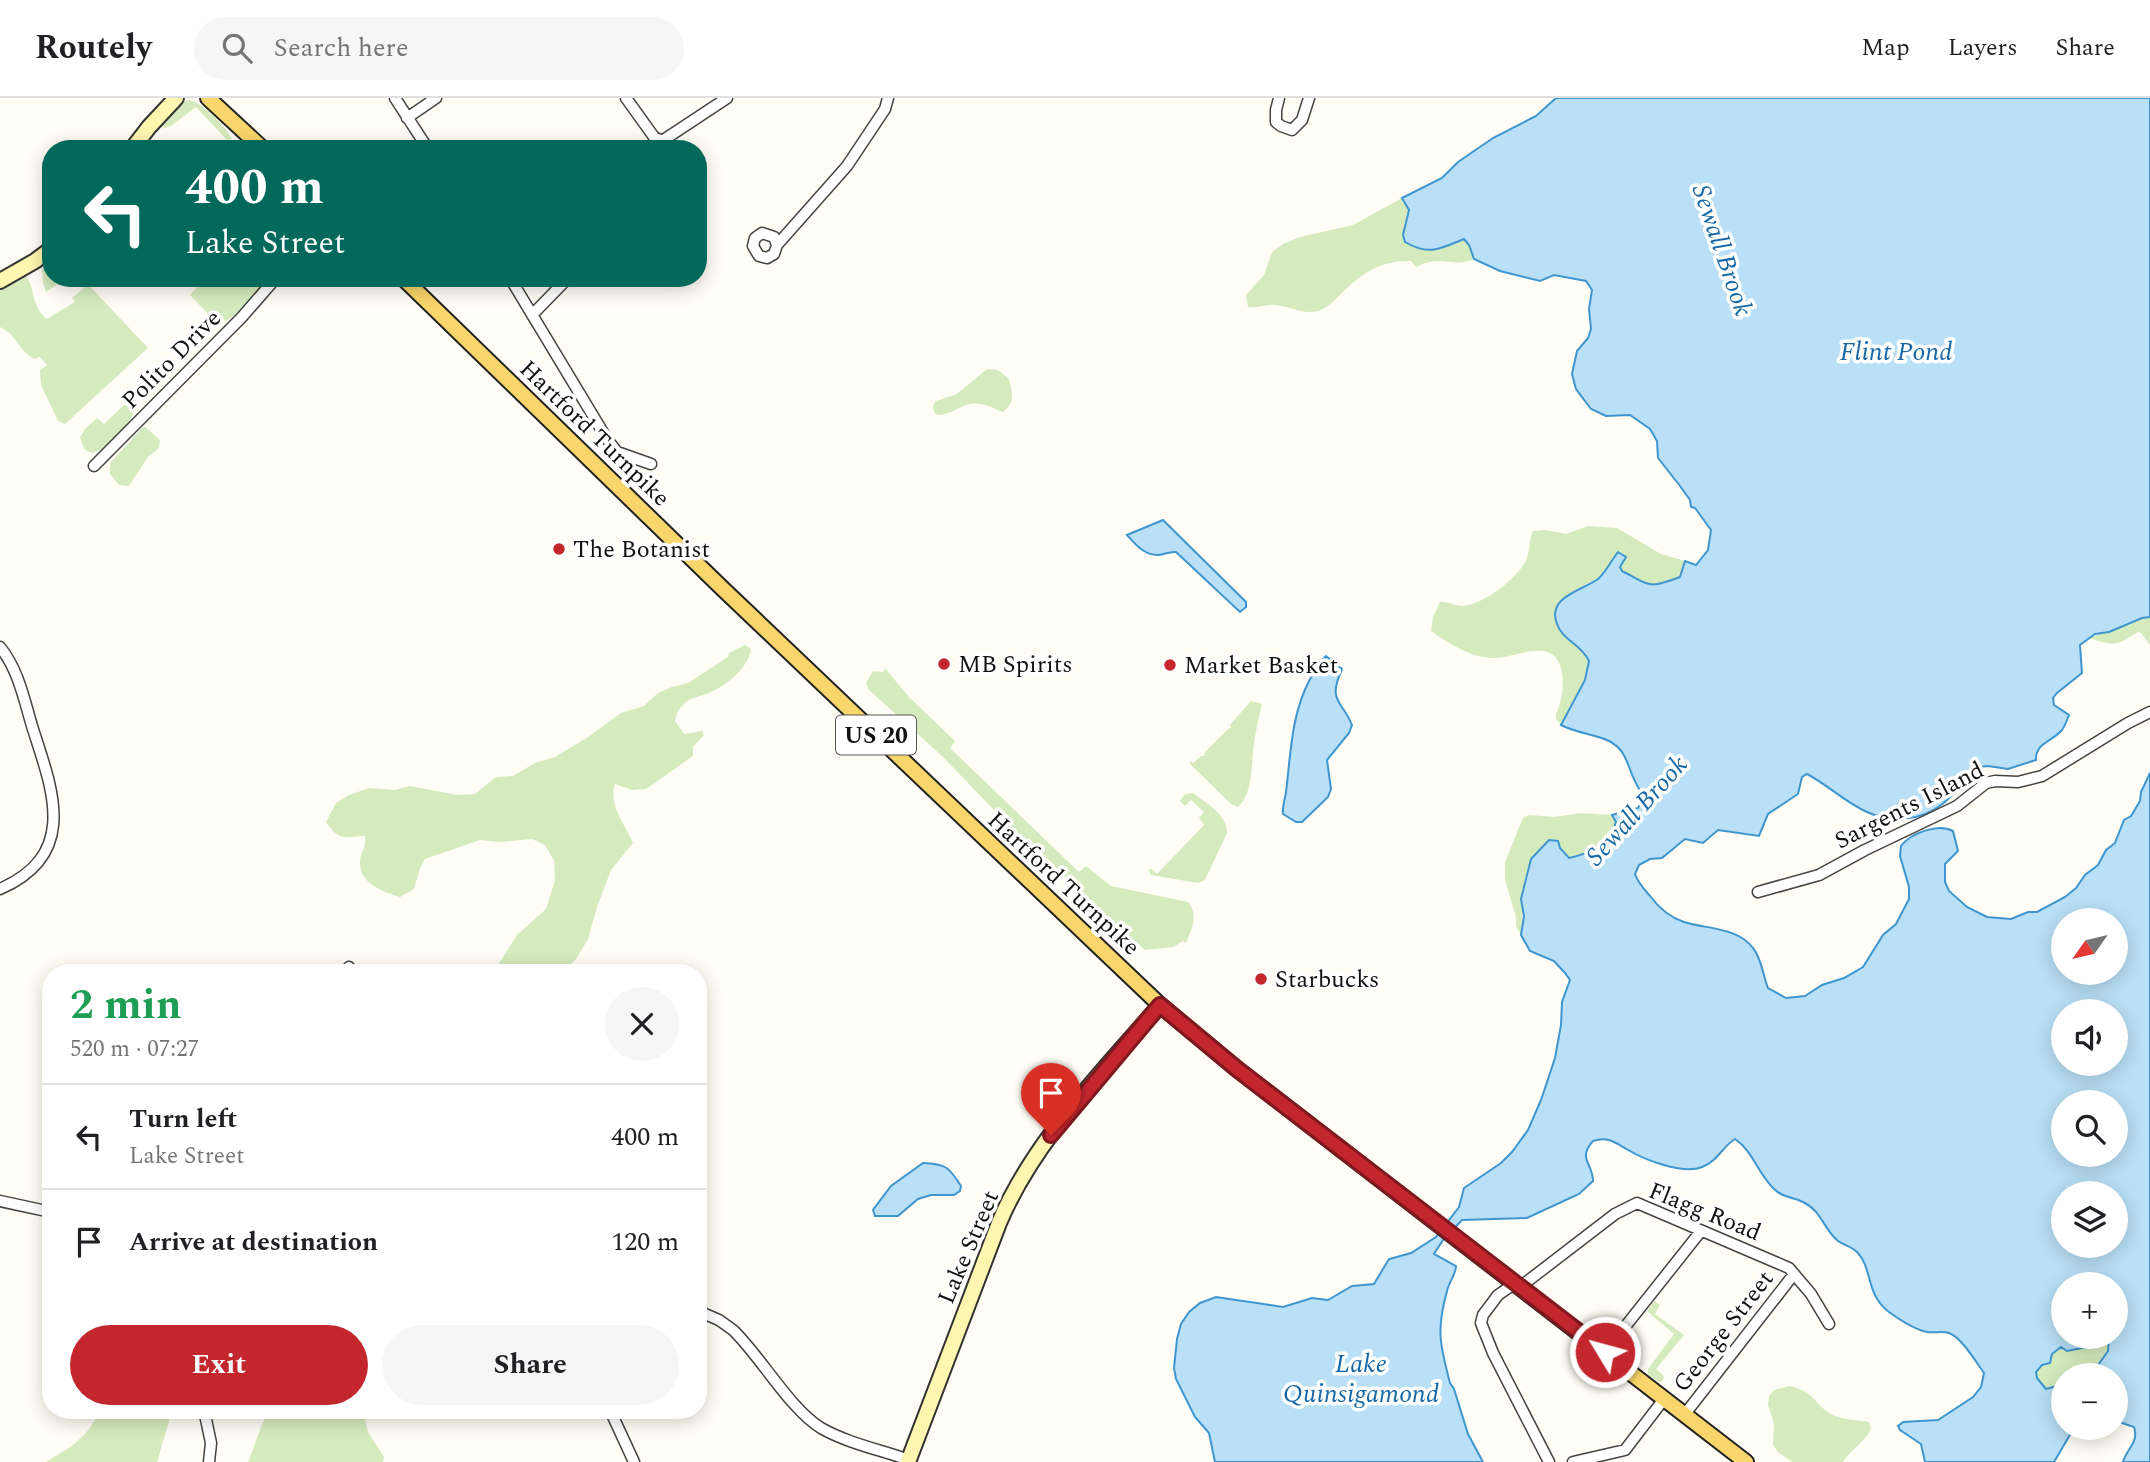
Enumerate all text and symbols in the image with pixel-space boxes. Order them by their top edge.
search box [194,17,684,80]
text: Routely [35,23,152,73]
text: Search here [274,28,409,68]
icon: search [218,29,256,67]
text: Map [1861,30,1910,66]
text: Layers [1948,30,2018,66]
text: Share [2056,30,2115,66]
text: 400 m [185,151,324,226]
icon: left [70,168,161,259]
water label: Sewall Brook [1681,179,1763,322]
text: Lake Street [185,219,345,268]
street label: Polito Drive [114,302,230,418]
water label: Flint Pond [1840,332,1952,372]
street label: Hartford Turnpike [511,352,678,515]
place label: The Botanist [573,532,710,568]
marker: The Botanist [551,541,567,557]
place label: MB Spirits [958,647,1073,683]
place label: Market Basket [1184,648,1338,684]
marker: MB Spirits [936,656,952,672]
marker: Market Basket [1162,657,1178,673]
road number: US 20 [836,716,916,754]
water label: Sewall Brook [1576,746,1697,875]
street label: Sargents Island [1828,753,1991,859]
street label: Hartford Turnpike [979,803,1148,964]
north arrow [2051,908,2128,985]
map controls [2051,908,2128,1440]
place label: Starbucks [1275,962,1379,998]
marker: Starbucks [1253,971,1269,987]
text: 2 min [70,974,182,1037]
button: close [605,987,679,1061]
button: sound [2051,999,2128,1076]
text: 520 m · 07:27 [70,1032,199,1067]
pin [1021,1063,1081,1135]
icon: arrive [1032,1074,1070,1112]
button: search [2051,1090,2128,1167]
text: Turn left [129,1099,237,1139]
text: 400 m [611,1117,679,1157]
icon: left [70,1118,108,1156]
text: Lake Street [129,1139,244,1174]
street label: Flagg Road [1643,1173,1766,1251]
button: layers [2051,1181,2128,1258]
street label: Lake Street [929,1185,1009,1310]
text: Arrive at destination [129,1222,378,1262]
text: 120 m [611,1222,679,1262]
icon: arrive [70,1223,108,1261]
street label: George Street [1665,1263,1783,1400]
button: + [2051,1272,2128,1349]
position arrow [1568,1315,1642,1389]
button: Exit [70,1325,368,1405]
button: Share [382,1325,679,1405]
water label: Lake Quinsigamond [1283,1344,1439,1414]
button: − [2051,1363,2128,1440]

